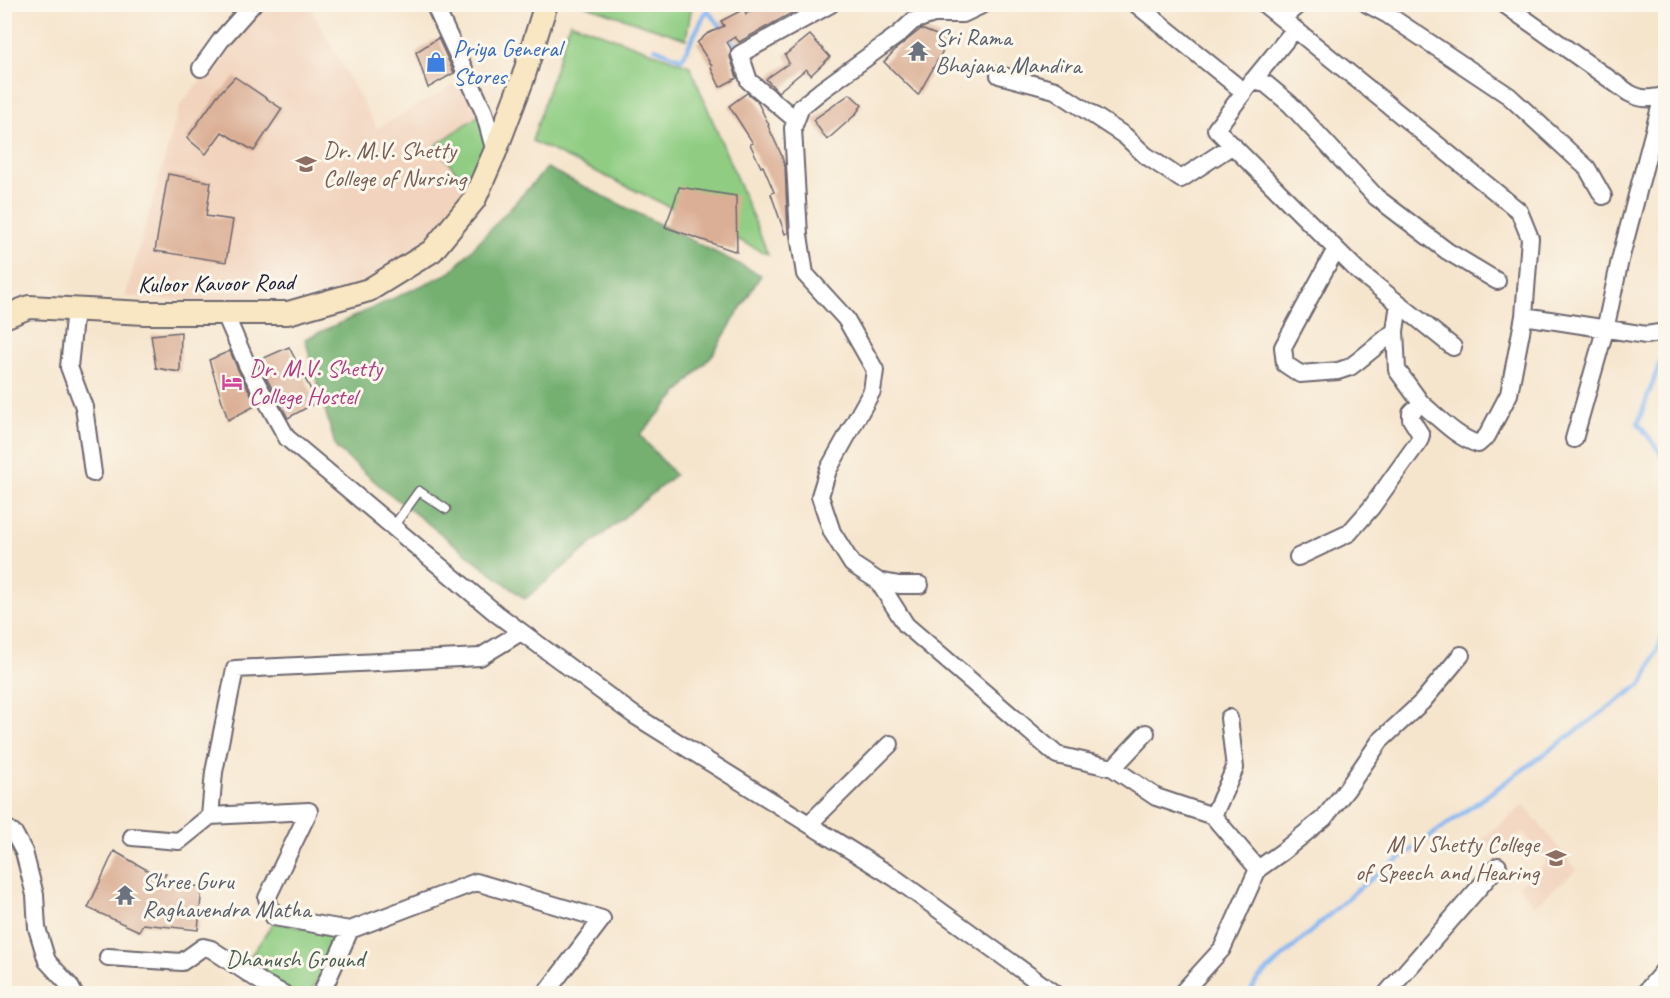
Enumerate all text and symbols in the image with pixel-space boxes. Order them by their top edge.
place label: Sri Rama Bhajana Mandira [935,22,1083,80]
place label: Priya General Stores [453,33,566,91]
temple icon: Sri Rama Bhajana Mandira [906,39,930,63]
shop icon: Priya General Stores [424,50,448,74]
place label: Dr. M.V. Shetty College of Nursing [323,135,468,193]
school or university icon: Dr. M.V. Shetty College of Nursing [294,152,318,176]
street label: Kuloor Kavoor Road [138,267,298,299]
place label: Dr. M.V. Shetty College Hostel [249,353,384,411]
hotel icon: Dr. M.V. Shetty College Hostel [220,370,244,394]
place label: M V Shetty College of Speech and Hearing [1355,829,1541,887]
school or university icon: M V Shetty College of Speech and Hearing [1544,846,1568,870]
place label: Shree Guru Raghavendra Matha [142,866,313,924]
temple icon: Shree Guru Raghavendra Matha [113,883,137,907]
park label: Dhanush Ground [226,944,368,974]

